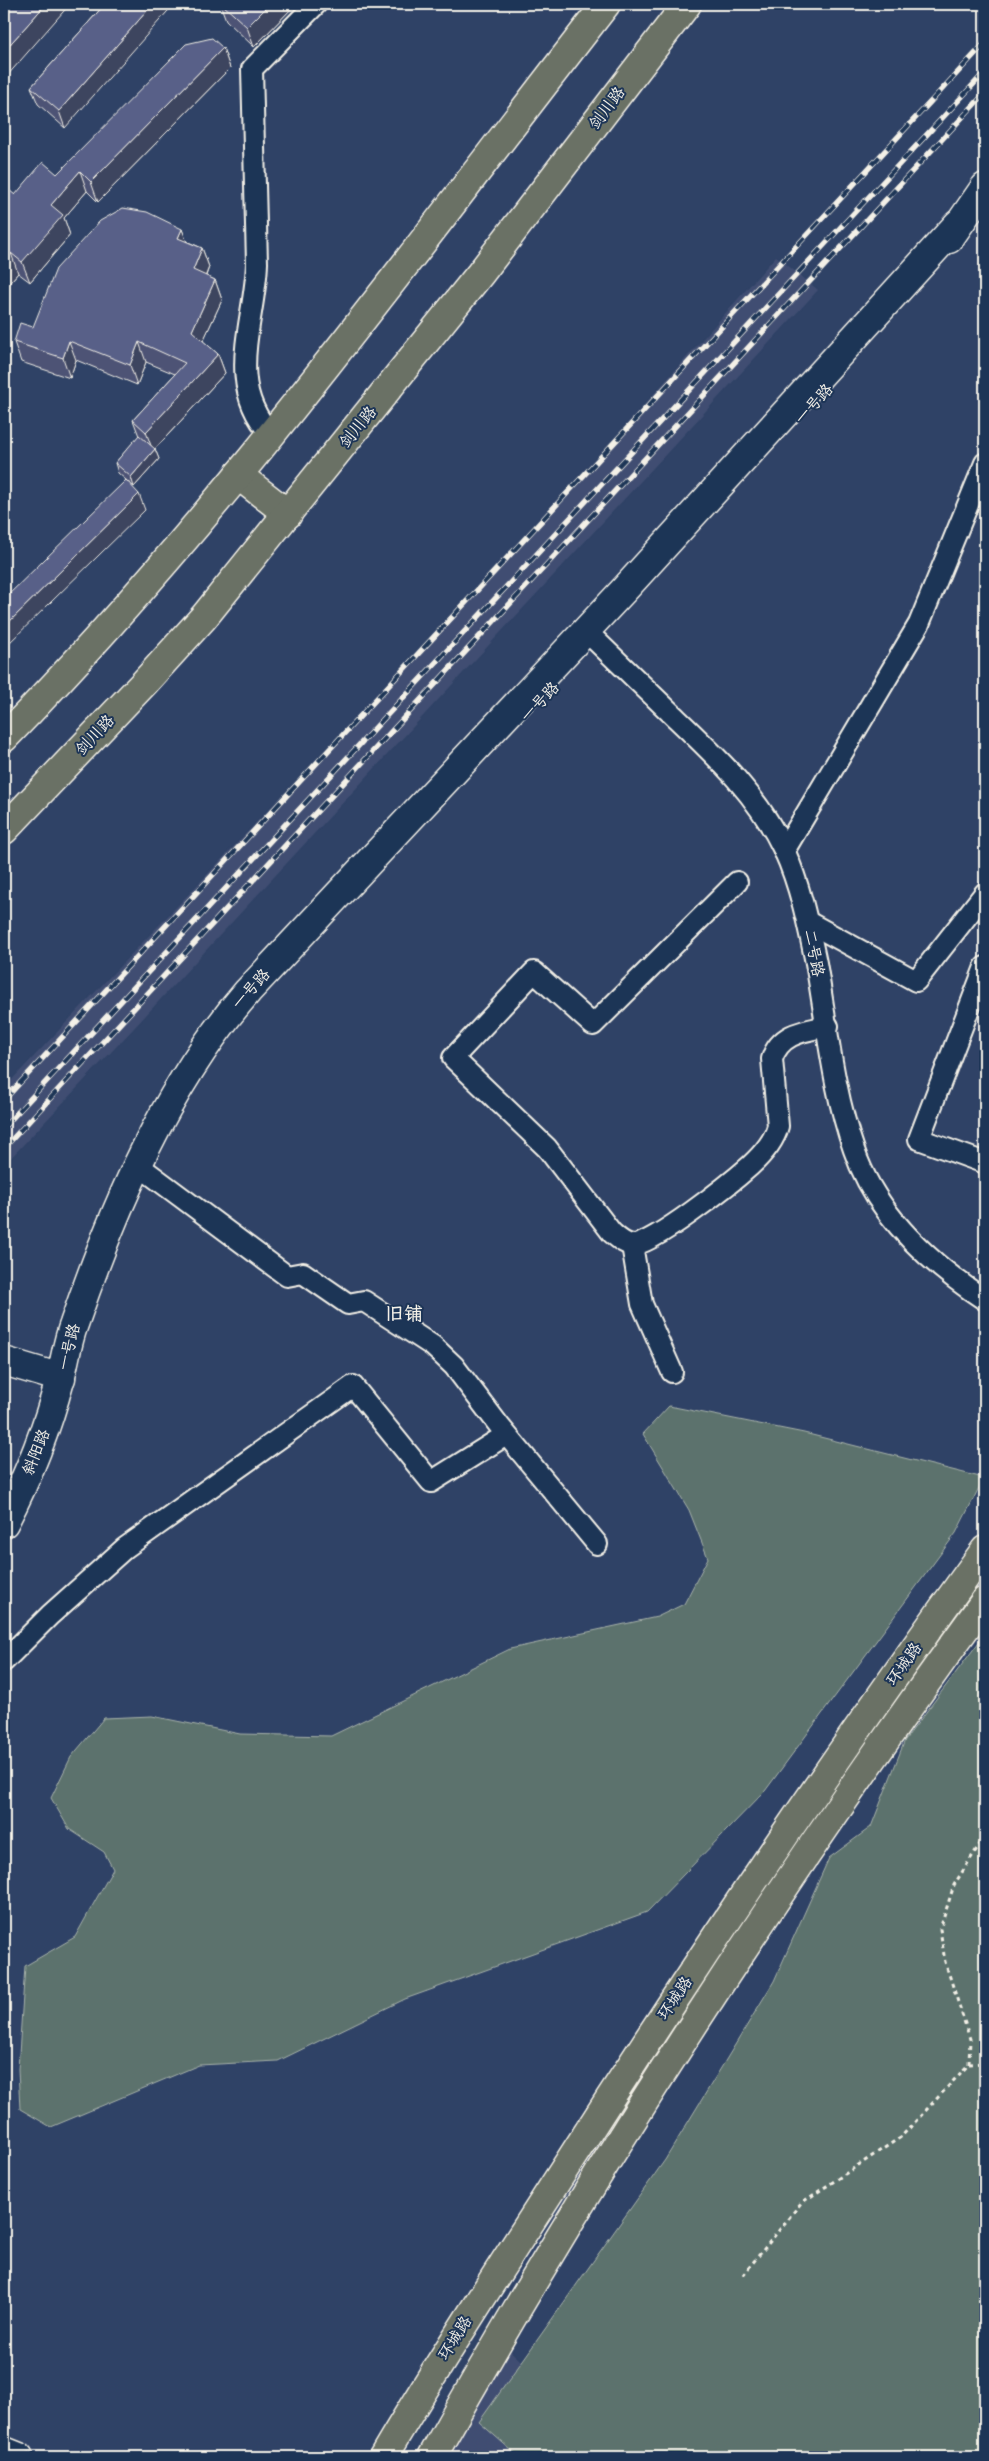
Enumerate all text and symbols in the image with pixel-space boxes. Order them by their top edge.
street label: 剑川路 [584,82,630,134]
street label: 一号路 [790,379,838,429]
street label: 剑川路 [334,401,382,453]
street label: 一号路 [516,677,564,727]
street label: 剑川路 [71,710,119,760]
street label: 二号路 [799,927,829,979]
street label: 一号路 [227,964,275,1014]
district label: 旧铺 [385,1301,423,1328]
street label: 一号路 [53,1321,85,1373]
street label: 斜阳路 [17,1426,55,1478]
street label: 环城路 [881,1638,927,1690]
street label: 环城路 [652,1972,698,2024]
street label: 环城路 [433,2312,477,2364]

